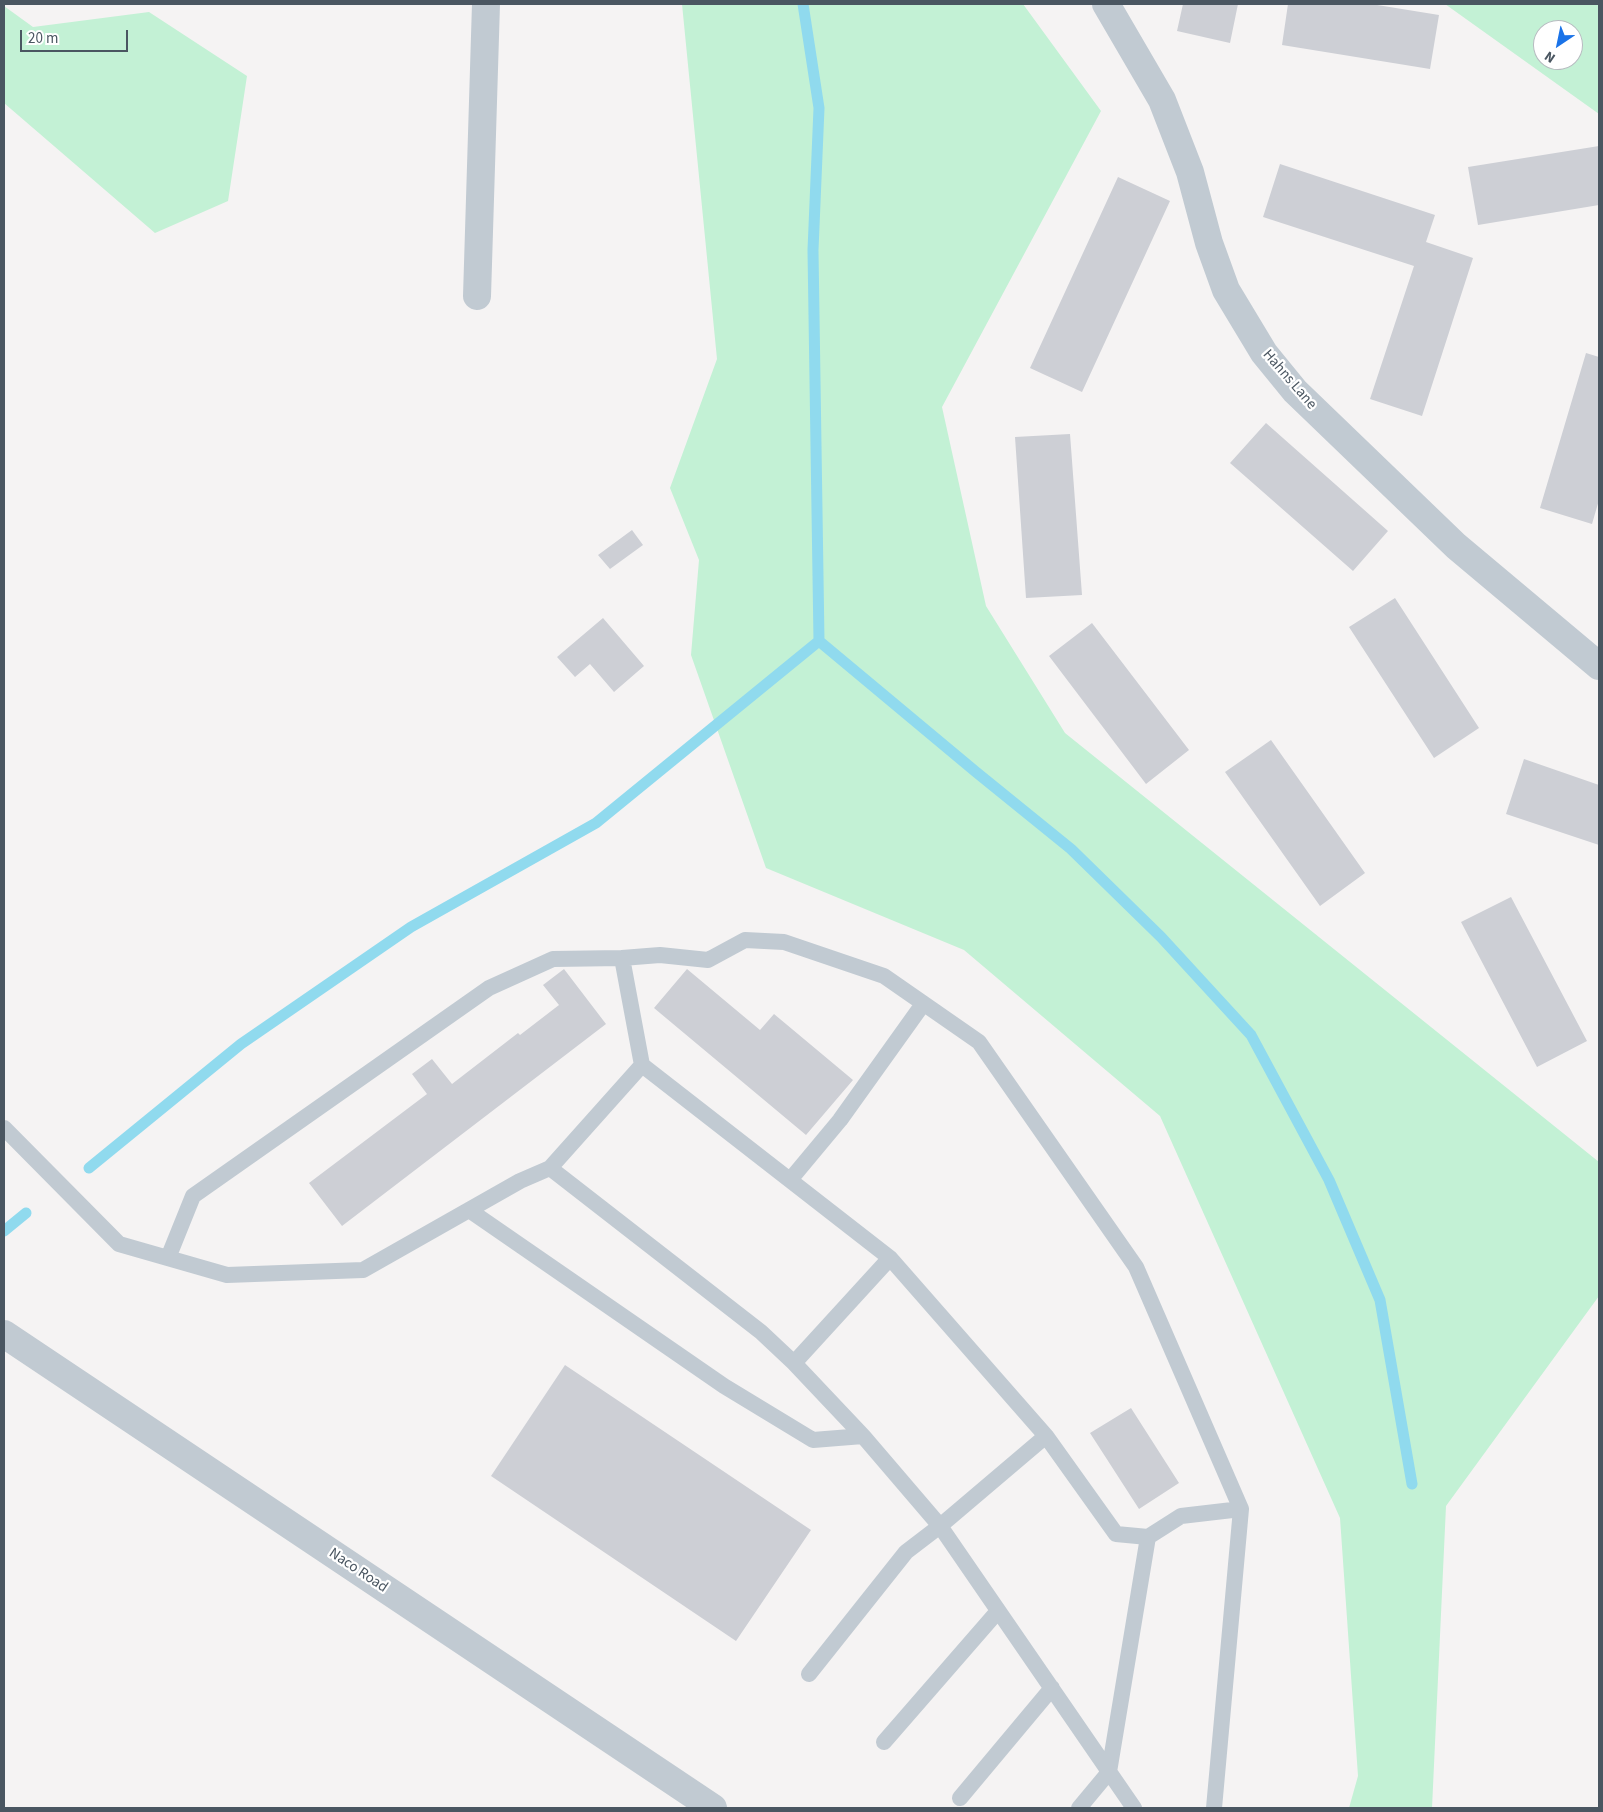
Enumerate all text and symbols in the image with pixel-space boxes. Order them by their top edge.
scale bar [22,20,130,52]
north arrow [1533,20,1583,70]
text: 20 m [28,28,58,49]
text: N [1541,46,1560,68]
street label: Hahns Lane [1258,346,1320,414]
street label: Naco Road [325,1545,391,1597]

